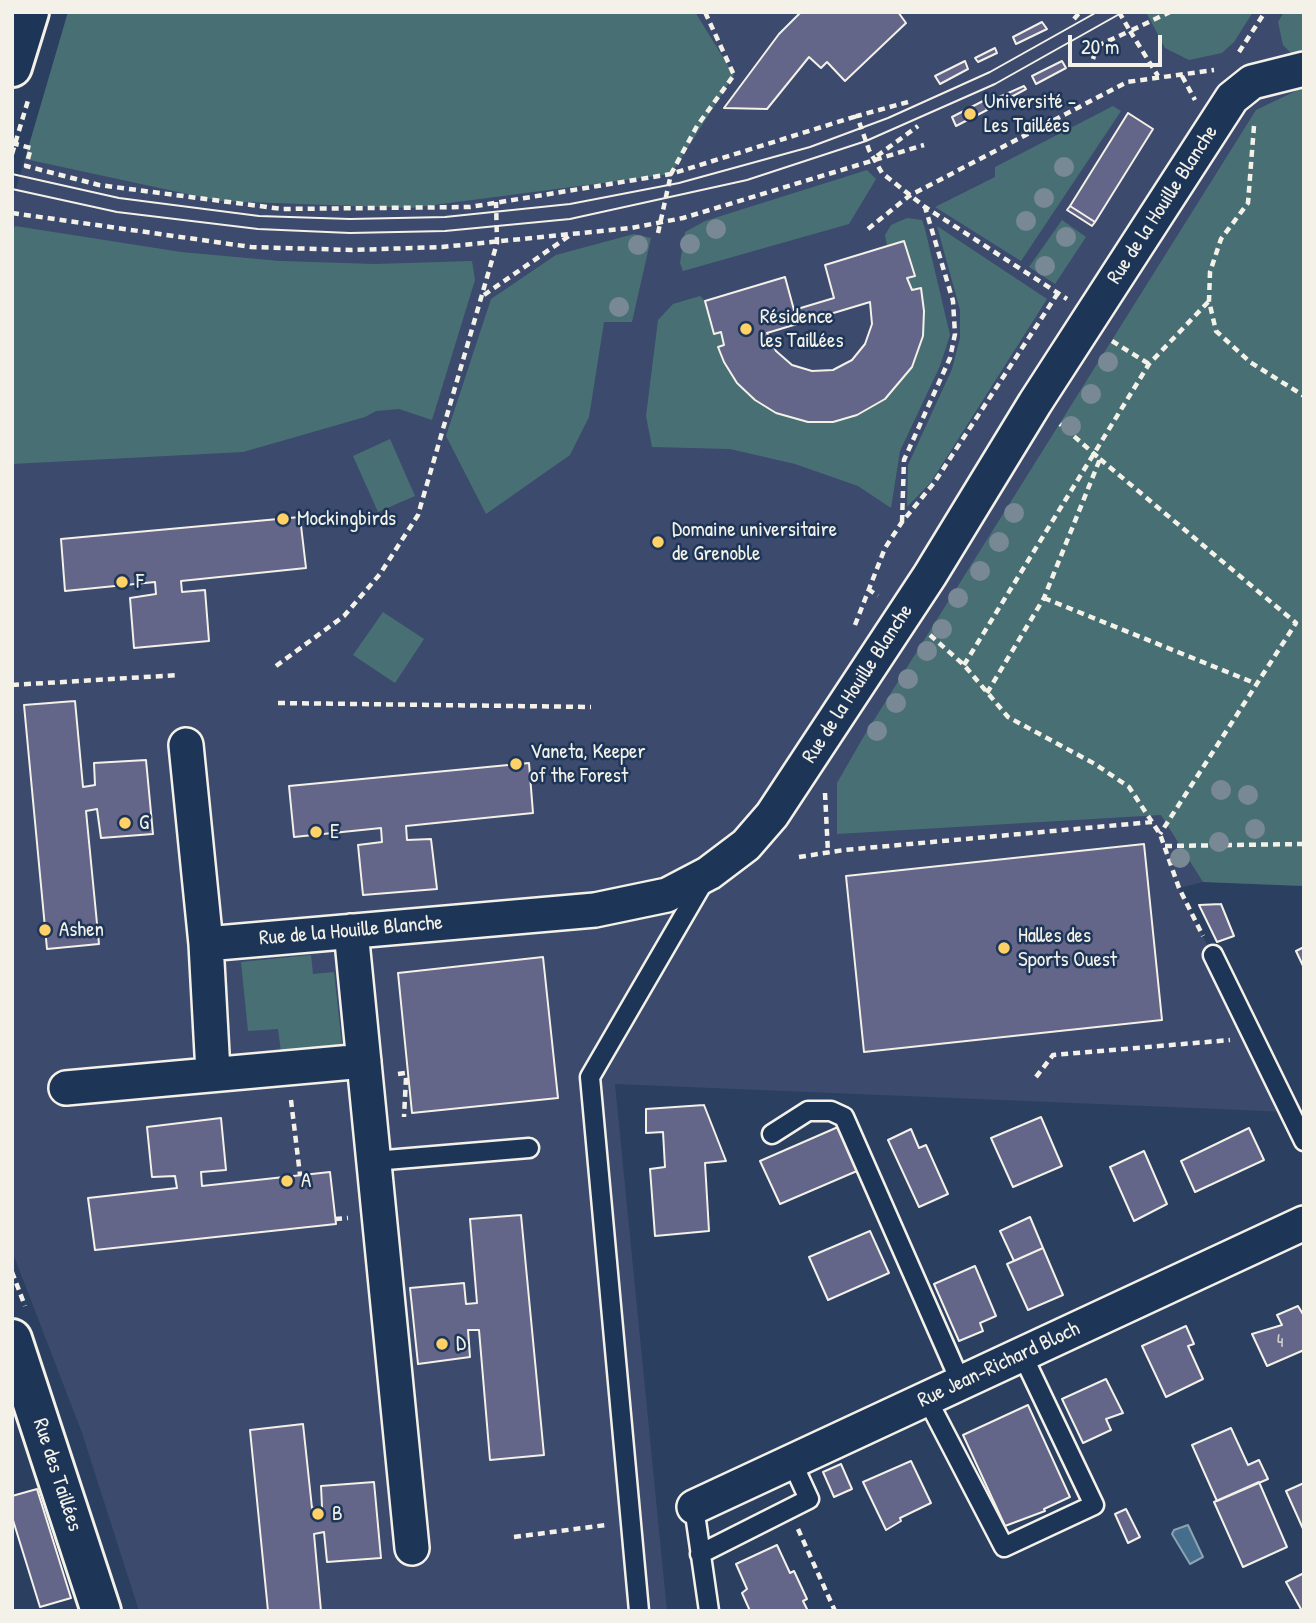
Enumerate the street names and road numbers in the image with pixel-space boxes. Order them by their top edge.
street label: Rue de la Houille Blanche [1102,121,1224,289]
street label: Rue de la Houille Blanche [797,600,919,768]
street label: Rue de la Houille Blanche [258,910,444,952]
street label: Rue Jean-Richard Bloch [914,1316,1084,1414]
street label: Rue des Taillées [27,1415,87,1535]

